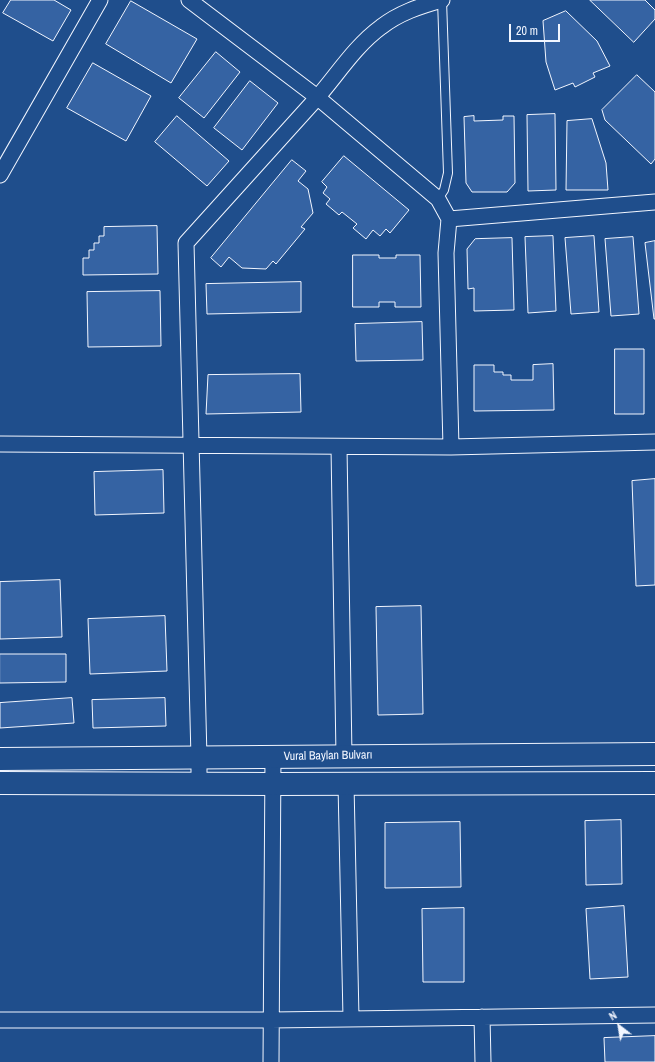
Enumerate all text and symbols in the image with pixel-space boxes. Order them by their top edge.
scale bar [511,16,562,42]
text: 20 m [516,23,538,39]
street label: Vural Baylan Bulvarı [283,748,373,764]
north arrow [599,1006,639,1046]
text: N [606,1008,619,1023]

